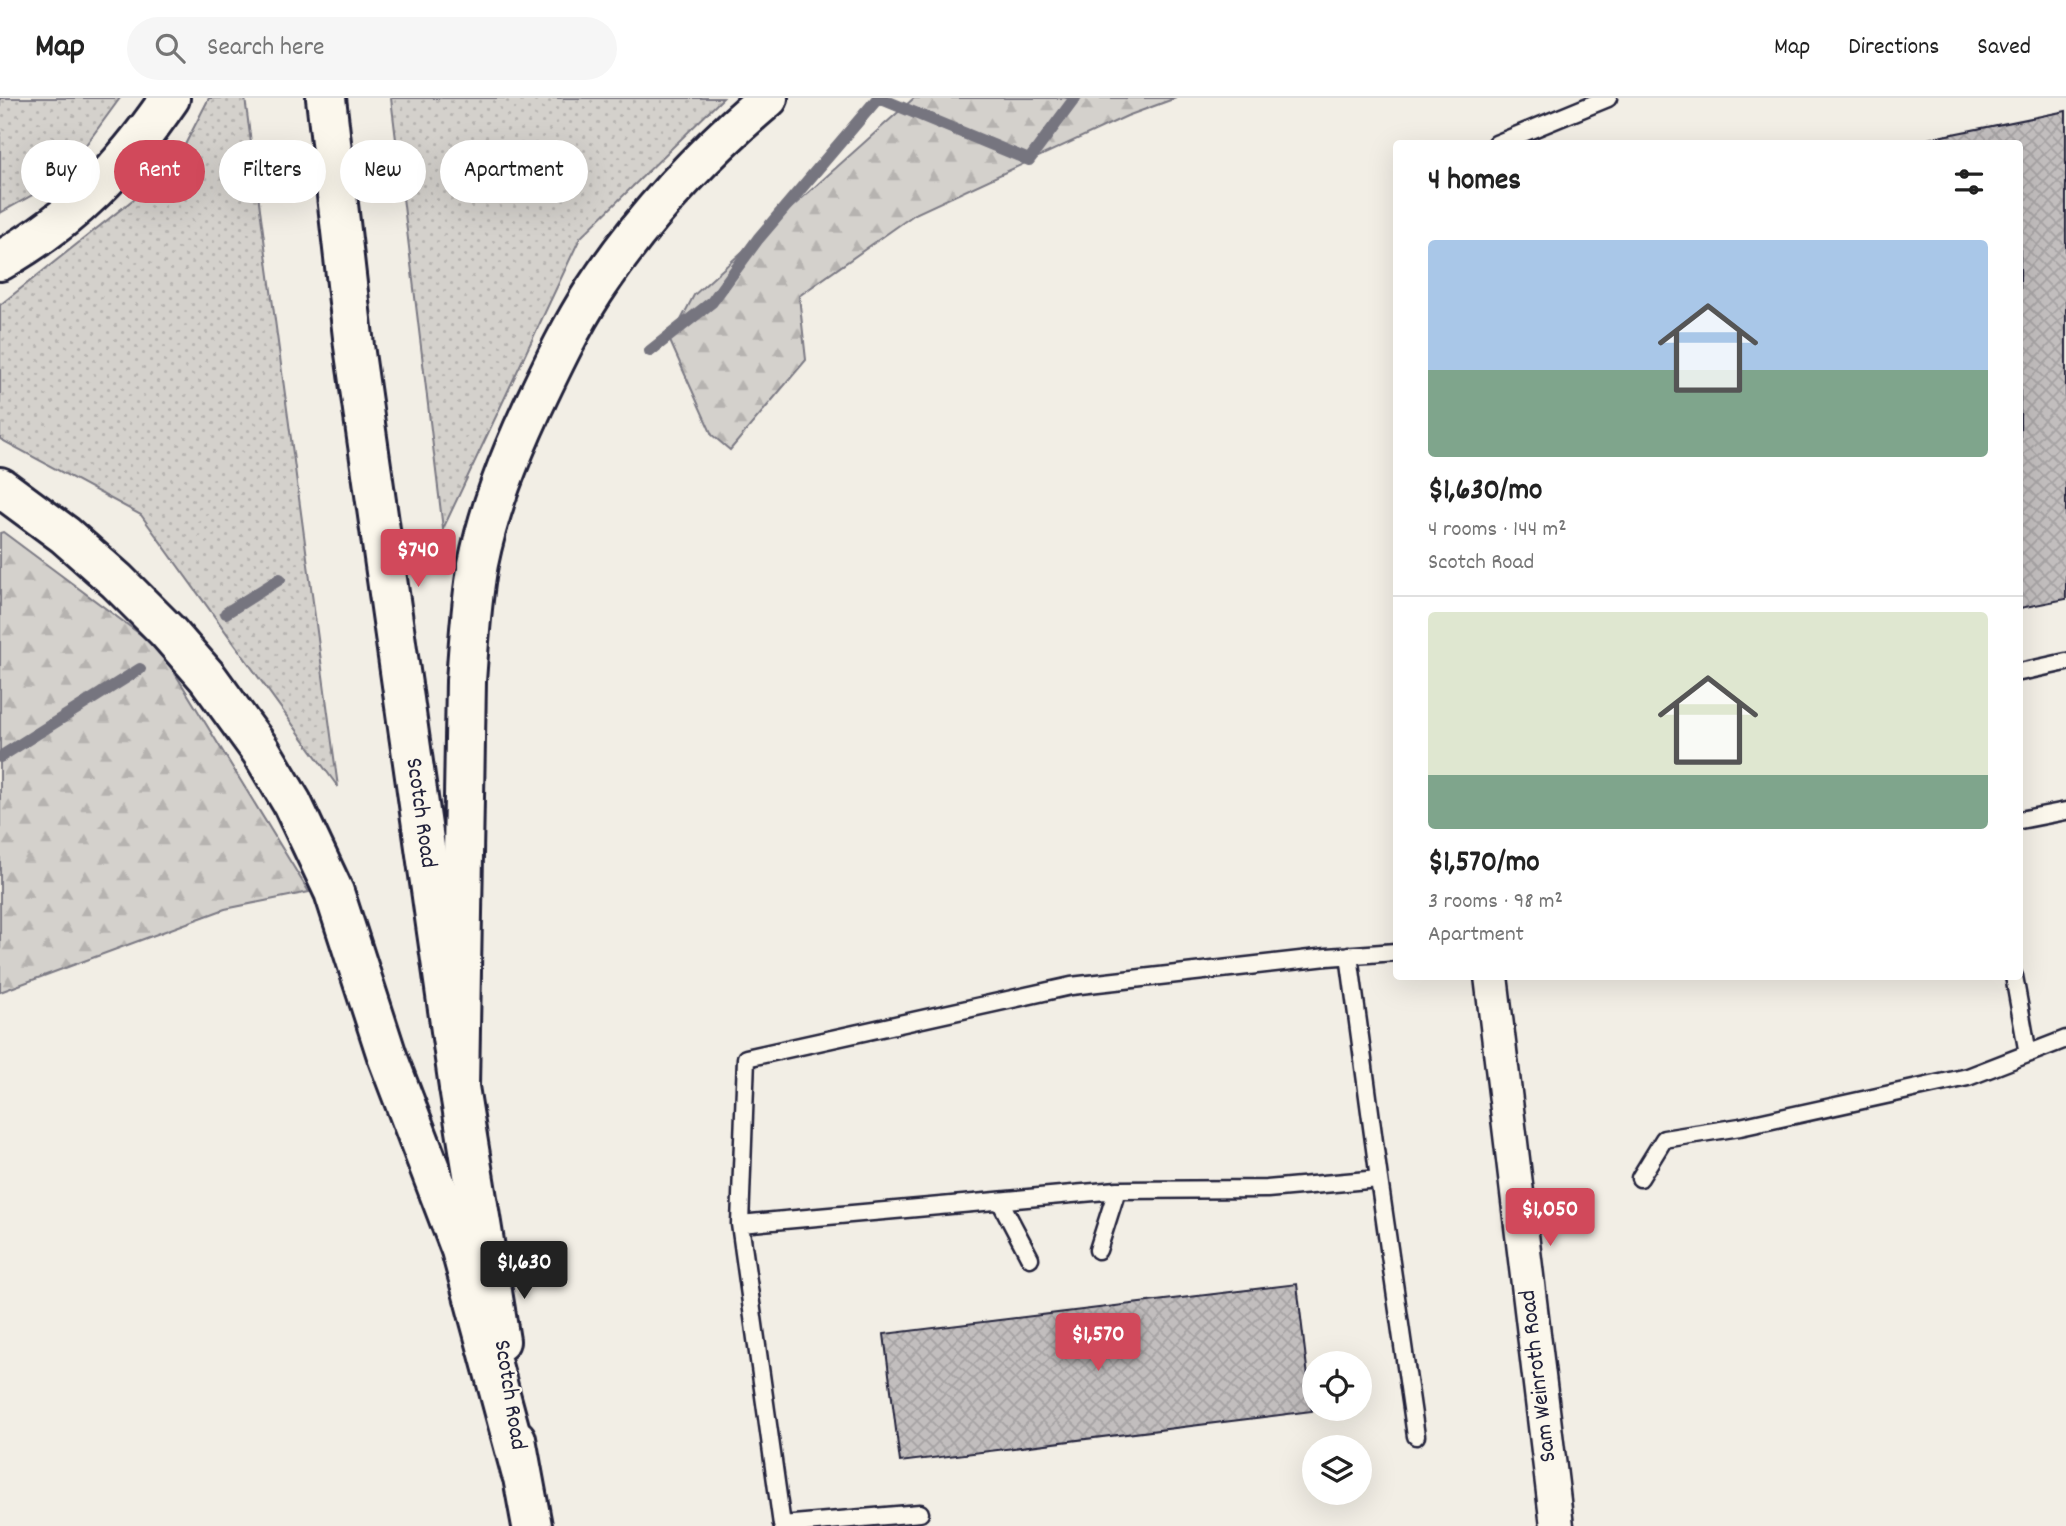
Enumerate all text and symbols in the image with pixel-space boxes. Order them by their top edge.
search box [127,17,617,80]
text: Map [35,25,85,72]
icon: search [151,29,189,67]
text: Search here [207,30,325,67]
text: Map [1774,31,1810,65]
text: Directions [1848,31,1939,65]
text: Saved [1977,31,2031,65]
chip: Buy [21,140,100,203]
chip: Rent [114,140,205,203]
chip: Filters [219,140,326,203]
chip: New [340,140,426,203]
chip: Apartment [440,140,588,203]
text: 4 homes [1428,161,1521,204]
icon: filters [1950,163,1988,201]
icon: home [1645,285,1771,411]
text: $1,630/mo [1428,471,1542,514]
text: 4 rooms · 144 m² [1428,514,1567,547]
pin: $740 [377,530,459,589]
text: $740 [397,535,439,568]
text: Scotch Road [1428,547,1534,580]
icon: home [1645,657,1771,783]
street label: Scotch Road [395,756,445,870]
text: $1,570/mo [1428,843,1540,886]
text: 3 rooms · 98 m² [1428,886,1563,919]
text: Apartment [1428,919,1524,952]
pin: $1,050 [1493,1188,1607,1248]
text: $1,050 [1522,1194,1578,1227]
pin: $1,630 [467,1242,581,1301]
text: $1,630 [496,1247,552,1280]
street label: Sam Weinroth Road [1512,1288,1566,1464]
pin: $1,570 [1041,1314,1155,1373]
text: $1,570 [1071,1319,1125,1352]
street label: Scotch Road [484,1338,534,1452]
map controls [1302,1351,1372,1505]
button: locate [1302,1351,1372,1421]
button: layers [1302,1435,1372,1505]

